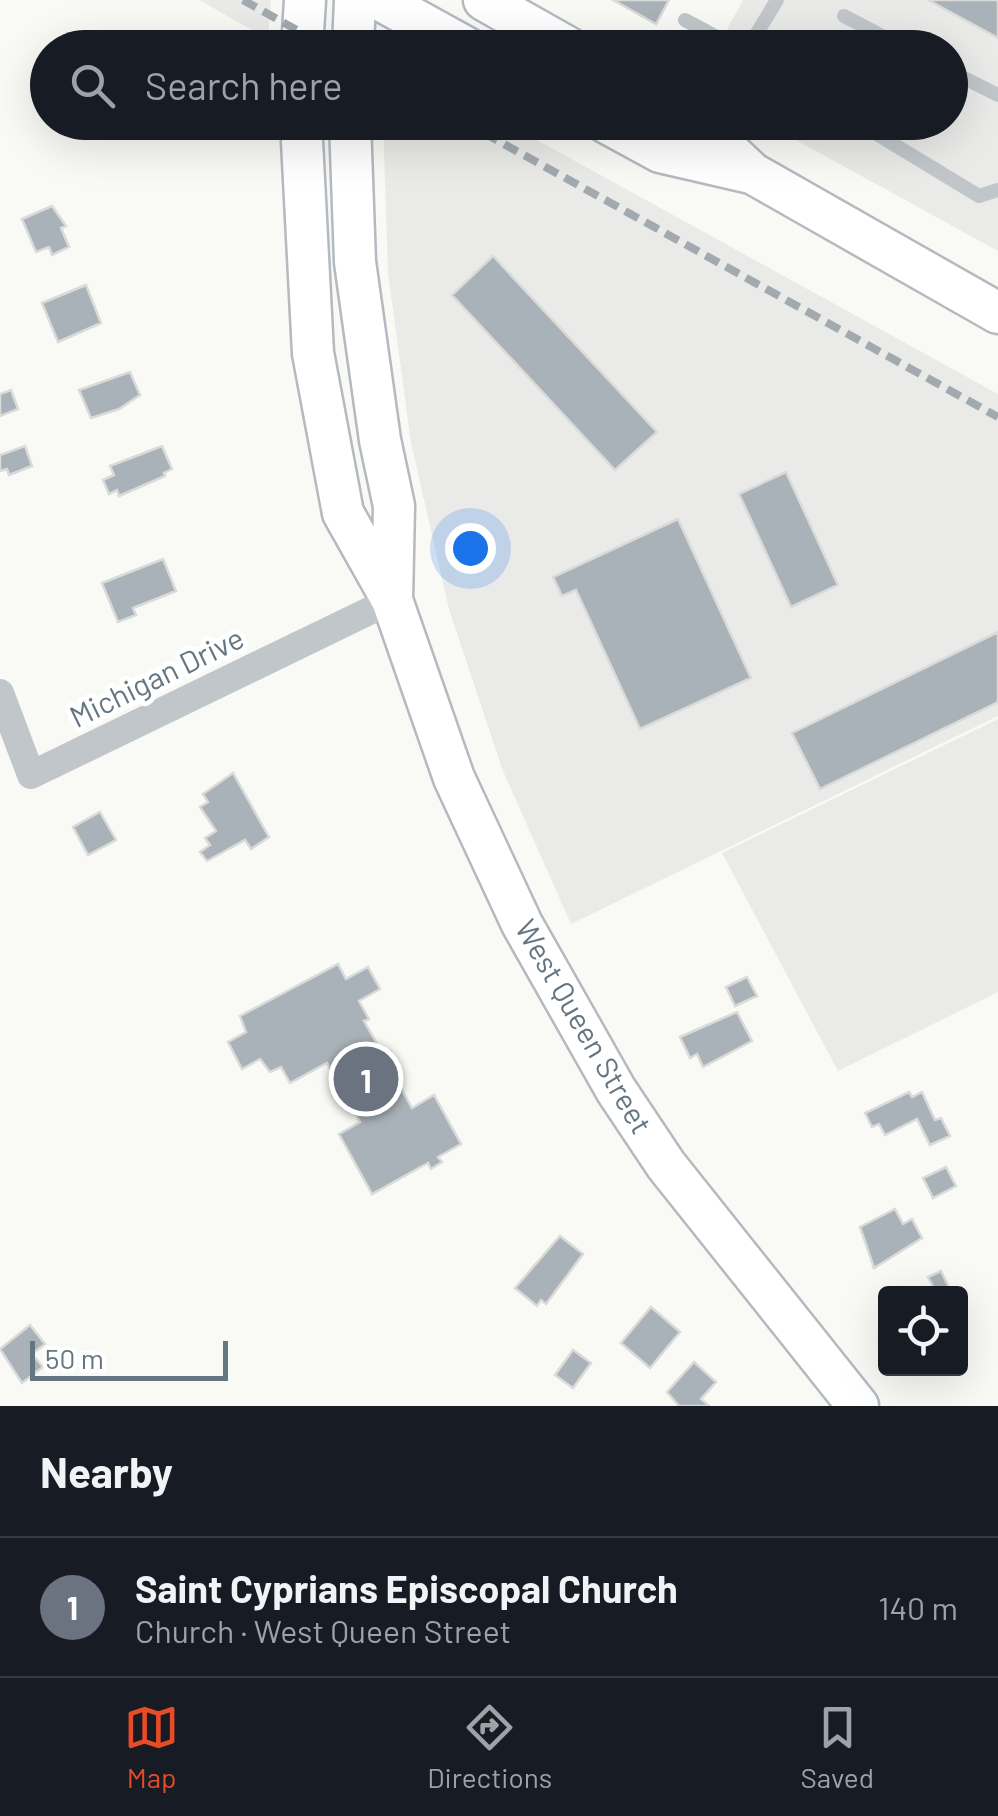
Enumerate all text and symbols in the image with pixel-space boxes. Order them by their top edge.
search box [30,30,968,140]
icon: search [65,58,120,113]
text: Search here [145,62,343,108]
your location [445,523,496,574]
street label: Michigan Drive [63,619,249,734]
street label: West Queen Street [509,913,661,1139]
pin: 1 [334,1042,398,1116]
map controls [878,1286,968,1376]
button: locate [878,1286,968,1376]
scale bar [30,1336,228,1380]
text: 50 m [45,1341,104,1375]
text: Nearby [40,1446,173,1496]
text: Saint Cyprians Episcopal Church [135,1565,678,1611]
text: 1 [67,1588,78,1626]
text: 140 m [878,1588,958,1626]
text: Church · West Queen Street [135,1611,511,1649]
tab: Map [124,1700,179,1794]
tab: Directions [427,1700,552,1794]
tab: Saved [800,1700,874,1794]

